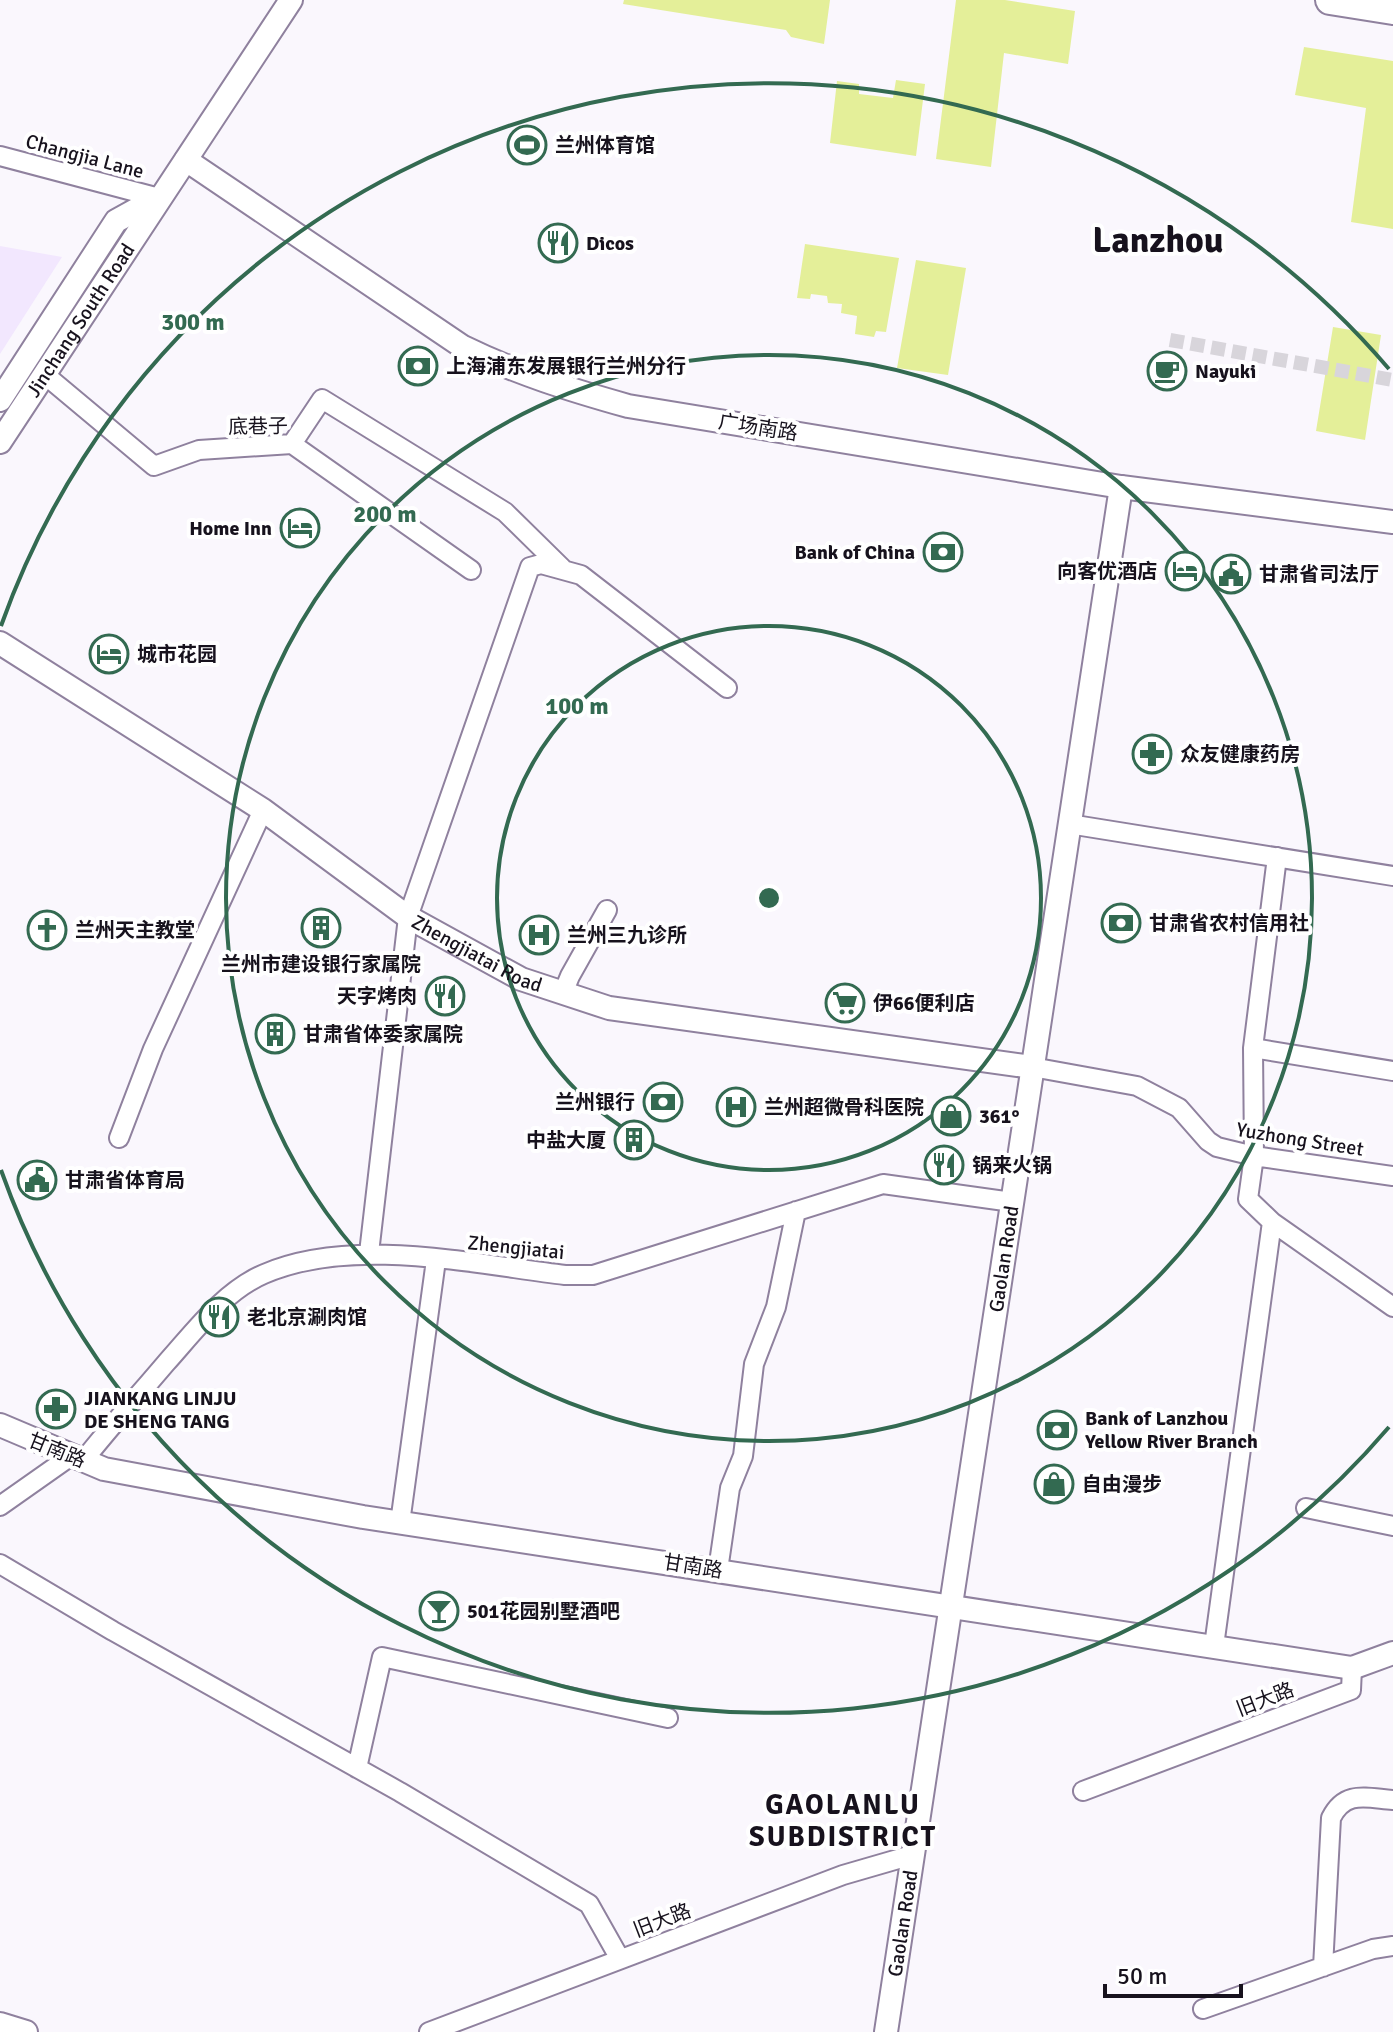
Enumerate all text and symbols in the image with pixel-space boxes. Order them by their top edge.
sports icon: 兰州体育馆 [506,124,548,166]
street label: Changjia Lane [23,129,147,184]
place label: 兰州体育馆 [555,133,655,158]
district label: Lanzhou [1092,218,1224,263]
restaurant icon: Dicos [537,222,579,264]
place label: Dicos [586,231,634,256]
street label: Jinchang South Road [21,239,140,402]
text: 300 m [161,307,225,337]
bank icon: 上海浦东发展银行兰州分行 [397,345,439,387]
cafe icon: Nayuki [1146,350,1188,392]
place label: 上海浦东发展银行兰州分行 [446,354,686,379]
place label: Nayuki [1195,359,1256,384]
street label: 广场南路 [716,409,799,446]
street label: 底巷子 [228,413,288,440]
text: 200 m [353,499,417,529]
hotel icon: Home Inn [279,507,321,549]
place label: Home Inn [189,516,272,541]
bank icon: Bank of China [922,531,964,573]
place label: Bank of China [794,540,915,565]
hotel icon: 向客优酒店 [1164,550,1206,592]
public building icon: 甘肃省司法厅 [1210,553,1252,595]
place label: 向客优酒店 [1057,559,1157,584]
place label: 甘肃省司法厅 [1259,562,1379,587]
hotel icon: 城市花园 [88,633,130,675]
place label: 城市花园 [137,642,217,667]
text: 100 m [545,691,609,721]
pharmacy icon: 众友健康药房 [1131,733,1173,775]
place label: 众友健康药房 [1180,742,1300,767]
centre of rings [755,884,783,912]
bank icon: 甘肃省农村信用社 [1100,902,1142,944]
building icon: 兰州市建设银行家属院 [300,907,342,949]
church icon: 兰州天主教堂 [26,909,68,951]
street label: Zhengjiatai Road [407,909,545,998]
place label: 甘肃省农村信用社 [1149,911,1309,936]
hospital icon: 兰州三九诊所 [518,914,560,956]
place label: 兰州天主教堂 [75,918,195,943]
place label: 兰州三九诊所 [567,923,687,948]
place label: 兰州市建设银行家属院 [221,952,421,977]
restaurant icon: 天字烤肉 [424,975,466,1017]
supermarket icon: 伊66便利店 [824,982,866,1024]
place label: 天字烤肉 [337,984,417,1009]
place label: 伊66便利店 [873,991,975,1016]
building icon: 甘肃省体委家属院 [254,1013,296,1055]
place label: 甘肃省体委家属院 [303,1022,463,1047]
bank icon: 兰州银行 [642,1081,684,1123]
hospital icon: 兰州超微骨科医院 [715,1086,757,1128]
place label: 兰州银行 [555,1090,635,1115]
place label: 兰州超微骨科医院 [764,1095,924,1120]
shop icon: 361° [930,1095,972,1137]
place label: 361° [979,1104,1019,1129]
street label: Yuzhong Street [1235,1117,1365,1162]
building icon: 中盐大厦 [613,1119,655,1161]
place label: 中盐大厦 [526,1128,606,1153]
restaurant icon: 锅来火锅 [923,1144,965,1186]
place label: 锅来火锅 [972,1153,1052,1178]
public building icon: 甘肃省体育局 [16,1159,58,1201]
place label: 甘肃省体育局 [65,1168,185,1193]
street label: Gaolan Road [984,1204,1025,1314]
street label: Zhengjiatai [466,1230,566,1265]
restaurant icon: 老北京涮肉馆 [198,1296,240,1338]
place label: 老北京涮肉馆 [247,1305,367,1330]
place label: JIANKANG LINJU DE SHENG TANG [84,1386,237,1434]
pharmacy icon: JIANKANG LINJU DE SHENG TANG [35,1388,77,1430]
place label: Bank of Lanzhou Yellow River Branch [1084,1406,1258,1454]
bank icon: Bank of Lanzhou Yellow River Branch [1036,1409,1078,1451]
street label: 甘南路 [24,1428,89,1473]
shop icon: 自由漫步 [1033,1463,1075,1505]
place label: 自由漫步 [1082,1472,1162,1497]
street label: 甘南路 [661,1549,725,1584]
bar icon: 501花园别墅酒吧 [418,1590,460,1632]
place label: 501花园别墅酒吧 [467,1599,619,1624]
street label: 旧大路 [1233,1677,1298,1722]
district label: GAOLANLU SUBDISTRICT [749,1788,937,1854]
street label: Gaolan Road [883,1868,923,1978]
street label: 旧大路 [630,1898,695,1943]
scale bar [1105,1948,1241,1998]
text: 50 m [1117,1961,1167,1991]

